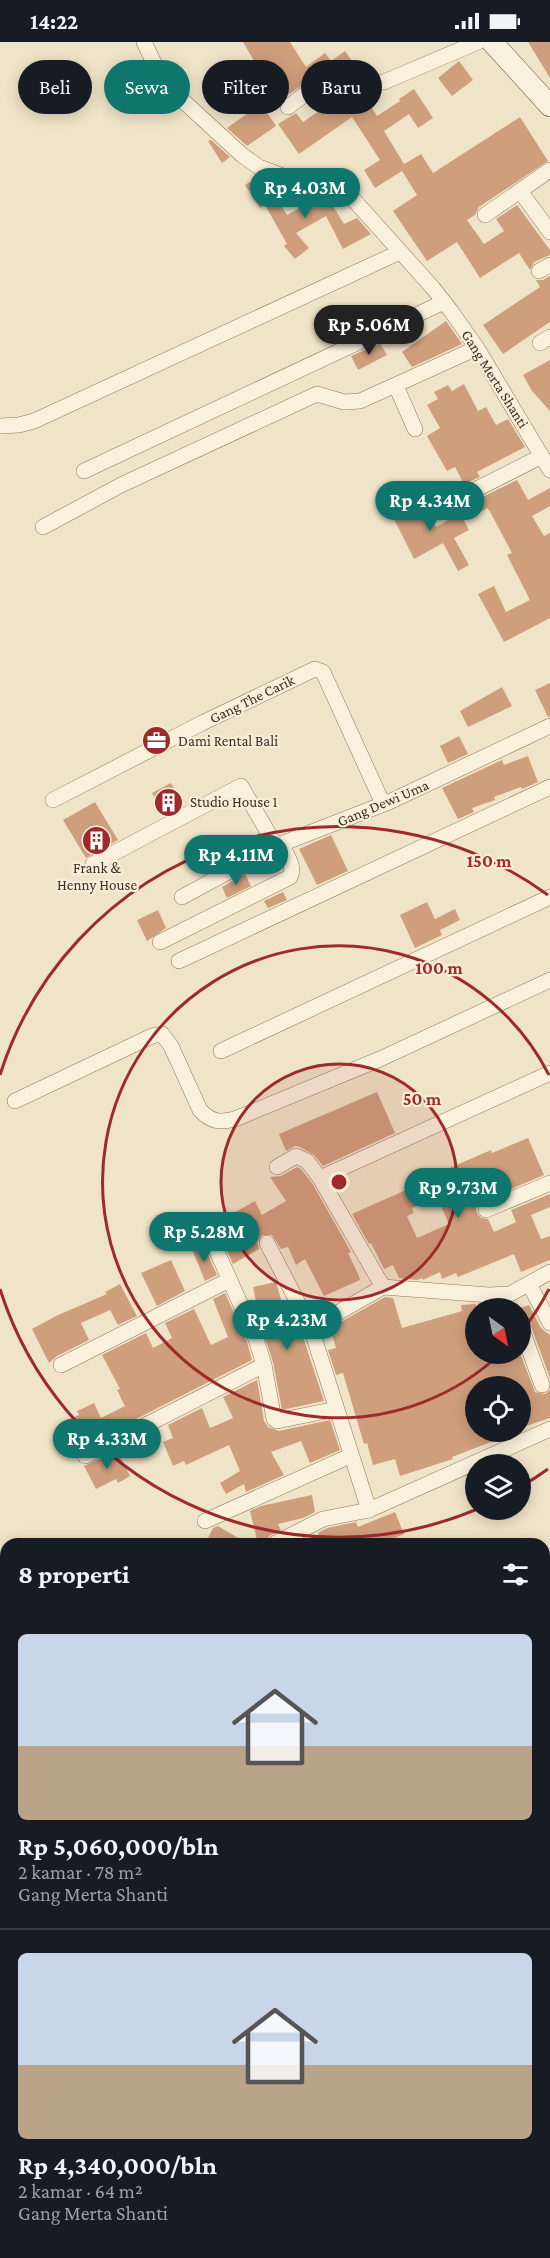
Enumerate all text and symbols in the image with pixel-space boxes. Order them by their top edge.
text: 14:22 [30,9,78,34]
chip: Beli [18,60,92,114]
chip: Sewa [104,60,190,114]
chip: Filter [202,60,289,114]
chip: Baru [301,60,382,114]
pin: Rp 4.03M [243,168,367,219]
text: Rp 4.03M [264,176,346,198]
pin: Rp 5.06M [307,305,431,356]
text: Rp 5.06M [328,313,410,335]
street label: Gang Merta Shanti [458,327,532,432]
pin: Rp 4.34M [368,481,492,532]
text: Rp 4.34M [389,489,471,511]
street label: Gang The Carik [207,671,298,727]
office icon: Dami Rental Bali [141,725,173,757]
place label: Dami Rental Bali [178,733,278,749]
street label: Gang Dewi Uma [335,777,431,830]
building icon: Studio House 1 [153,786,185,818]
place label: Studio House 1 [190,794,278,810]
building icon: Frank & Henny House [81,825,113,857]
pin: Rp 4.11M [174,835,298,886]
text: Rp 4.11M [198,843,274,865]
text: 150 m [466,851,512,871]
place label: Frank & Henny House [57,860,137,894]
text: 100 m [415,958,463,978]
text: 50 m [403,1089,442,1109]
pin: Rp 9.73M [396,1168,520,1219]
centre of rings [329,1172,349,1192]
text: Rp 9.73M [418,1176,498,1198]
pin: Rp 5.28M [142,1212,266,1263]
text: Rp 5.28M [163,1220,245,1242]
north arrow [465,1298,531,1364]
map controls [465,1298,531,1520]
pin: Rp 4.23M [225,1300,349,1351]
text: Rp 4.23M [247,1308,327,1330]
button: locate [465,1376,531,1442]
pin: Rp 4.33M [45,1419,169,1470]
text: Rp 4.33M [67,1427,147,1449]
button: layers [465,1454,531,1520]
icon: filters [499,1558,532,1591]
text: 8 properti [18,1560,129,1589]
icon: home [221,1673,329,1781]
text: Rp 5,060,000/bln [18,1832,219,1861]
text: 2 kamar · 78 m² [18,1861,142,1883]
text: Gang Merta Shanti [18,1883,168,1905]
icon: home [221,1992,329,2100]
text: Rp 4,340,000/bln [18,2151,217,2180]
text: 2 kamar · 64 m² [18,2180,143,2202]
text: Gang Merta Shanti [18,2202,168,2224]

